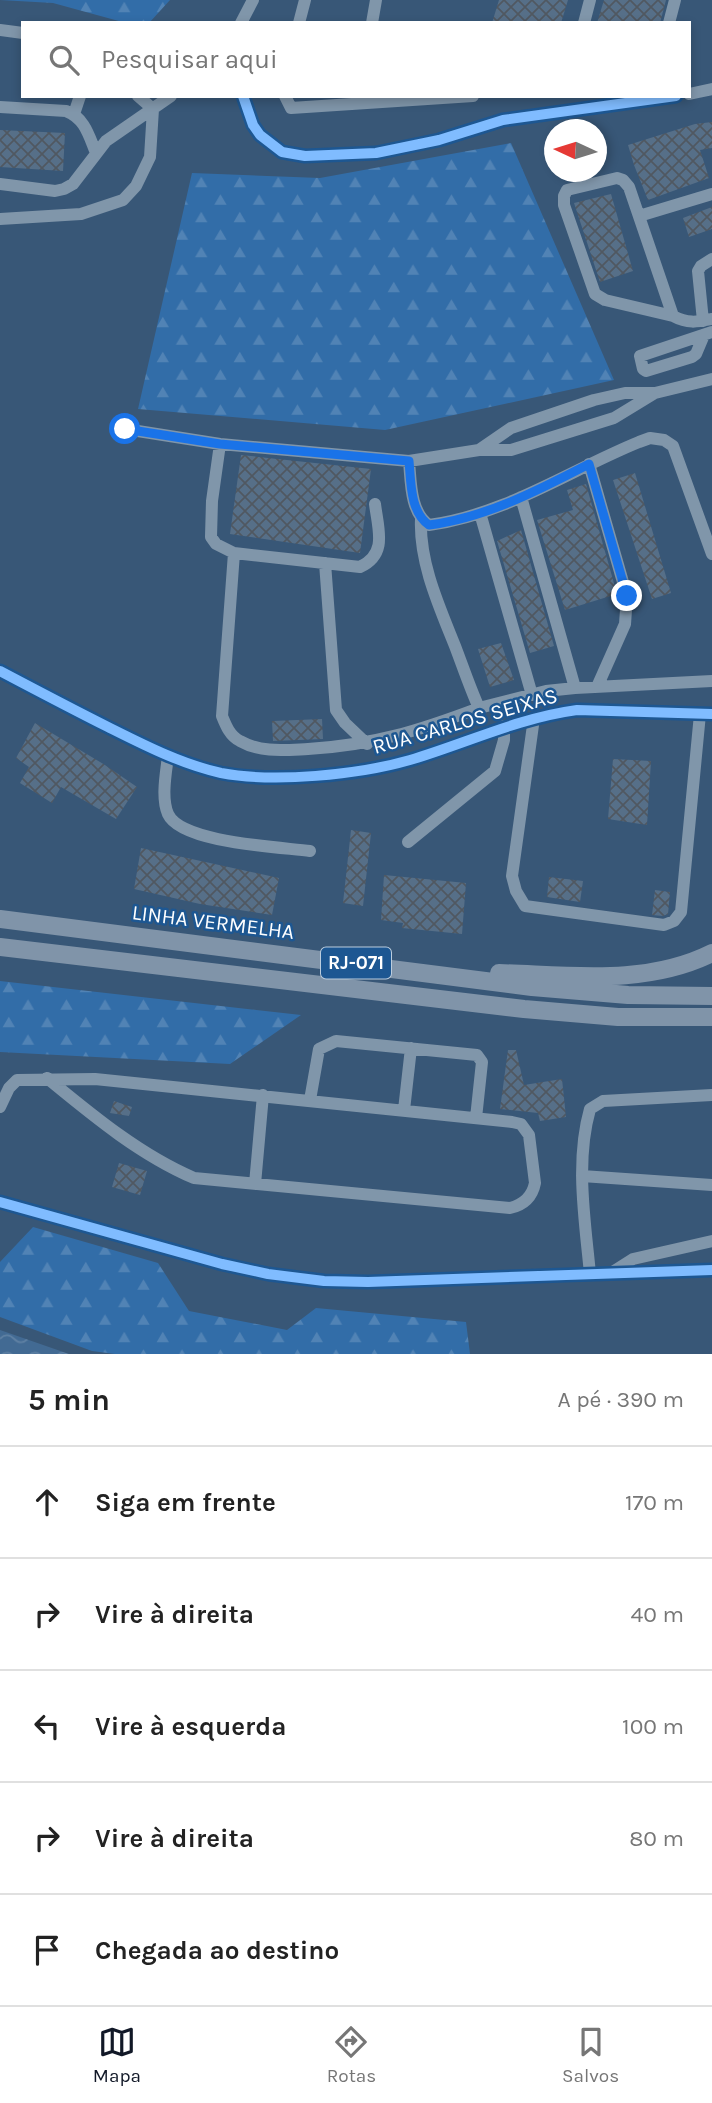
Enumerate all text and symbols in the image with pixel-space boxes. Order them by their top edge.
search box [21,21,691,98]
icon: search [45,41,83,79]
text: Pesquisar aqui [101,44,278,75]
north arrow [544,119,607,182]
route start [109,413,140,444]
route end [611,580,642,611]
street label: RUA CARLOS SEIXAS [370,683,560,759]
street label: LINHA VERMELHA [131,900,295,944]
road number: RJ-071 [321,948,391,979]
text: 5 min [28,1382,110,1418]
text: A pé · 390 m [557,1386,684,1413]
icon: ahead [28,1483,66,1521]
text: Siga em frente [95,1487,276,1518]
text: 170 m [625,1489,684,1516]
icon: right [28,1595,66,1633]
text: Vire à direita [95,1599,254,1630]
text: 40 m [631,1601,684,1628]
icon: left [28,1707,66,1745]
text: Vire à esquerda [95,1711,286,1742]
text: 100 m [622,1713,684,1740]
icon: right [28,1819,66,1857]
text: Vire à direita [95,1823,254,1854]
text: 80 m [629,1825,684,1852]
icon: arrive [28,1931,66,1969]
text: Chegada ao destino [95,1935,339,1966]
tab: Mapa [93,2023,141,2087]
tab: Rotas [327,2023,376,2087]
tab: Salvos [562,2023,619,2087]

